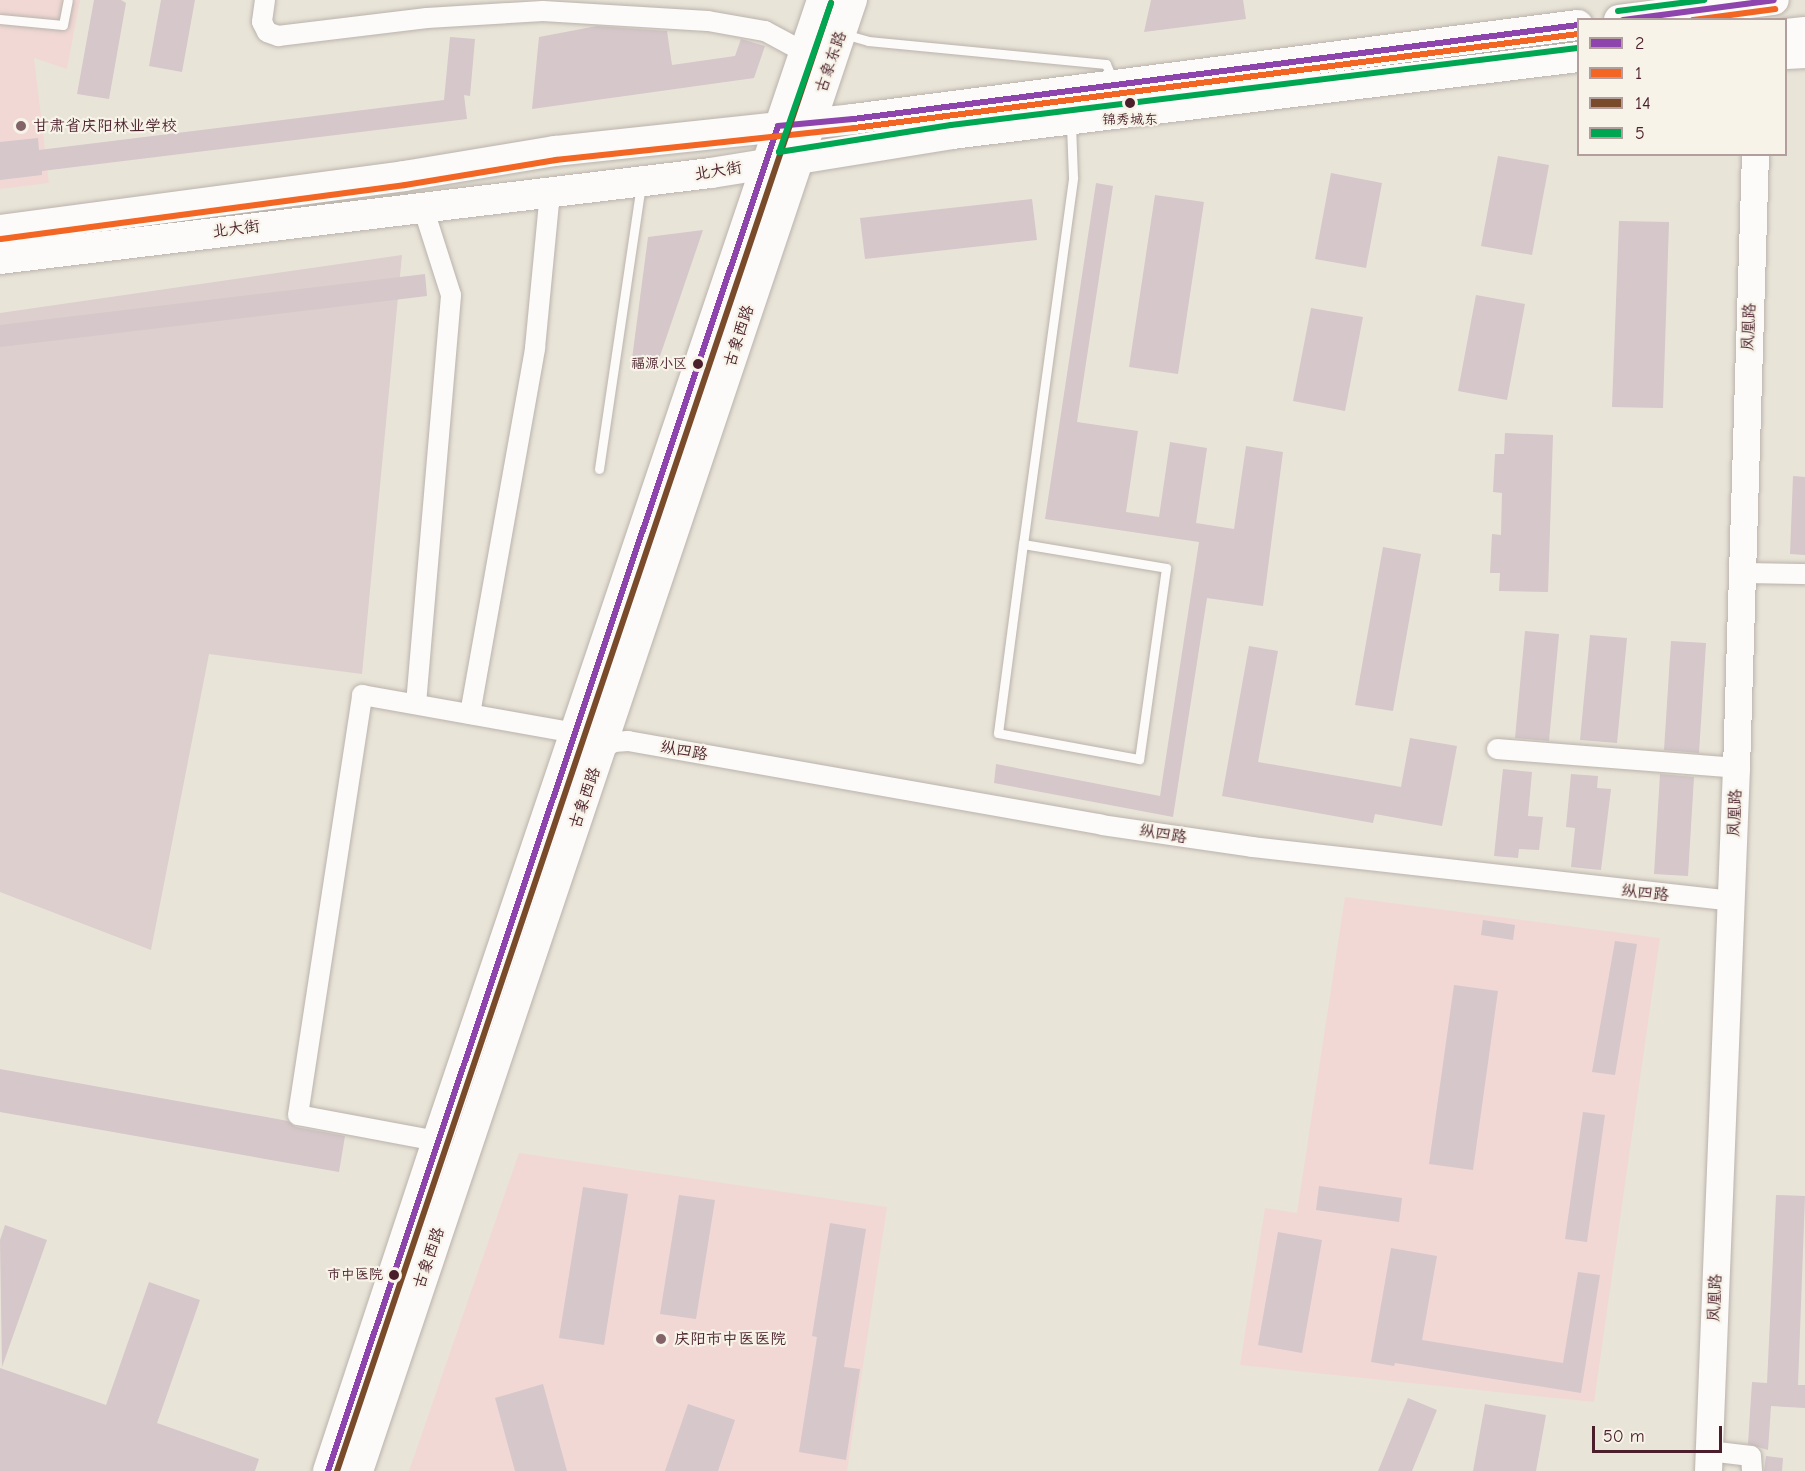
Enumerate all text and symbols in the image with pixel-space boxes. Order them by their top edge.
legend [1577,18,1787,156]
street label: 古象东路 [812,29,850,95]
text: 2 [1635,33,1644,54]
text: 1 [1635,63,1642,84]
text: 14 [1635,93,1651,114]
marker: 锦秀城东 [1124,97,1136,109]
place label: 锦秀城东 [1102,112,1158,128]
place label: 甘肃省庆阳林业学校 [33,116,177,136]
marker: 甘肃省庆阳林业学校 [14,119,28,133]
text: 5 [1635,123,1645,144]
street label: 北大街 [693,158,743,184]
street label: 北大街 [211,217,261,241]
street label: 古象西路 [720,303,758,369]
street label: 凤凰路 [1739,303,1759,351]
place label: 福源小区 [631,356,687,372]
marker: 福源小区 [692,358,704,370]
street label: 纵四路 [659,737,709,765]
street label: 古象西路 [566,765,604,831]
street label: 凤凰路 [1725,789,1745,837]
street label: 纵四路 [1138,821,1188,847]
street label: 纵四路 [1620,881,1670,905]
street label: 古象西路 [410,1225,448,1291]
place label: 市中医院 [327,1267,383,1283]
marker: 市中医院 [388,1269,400,1281]
street label: 凤凰路 [1705,1274,1725,1322]
place label: 庆阳市中医医院 [674,1329,786,1349]
marker: 庆阳市中医医院 [652,1330,670,1348]
scale bar [1595,1414,1726,1452]
text: 50 m [1603,1426,1645,1447]

